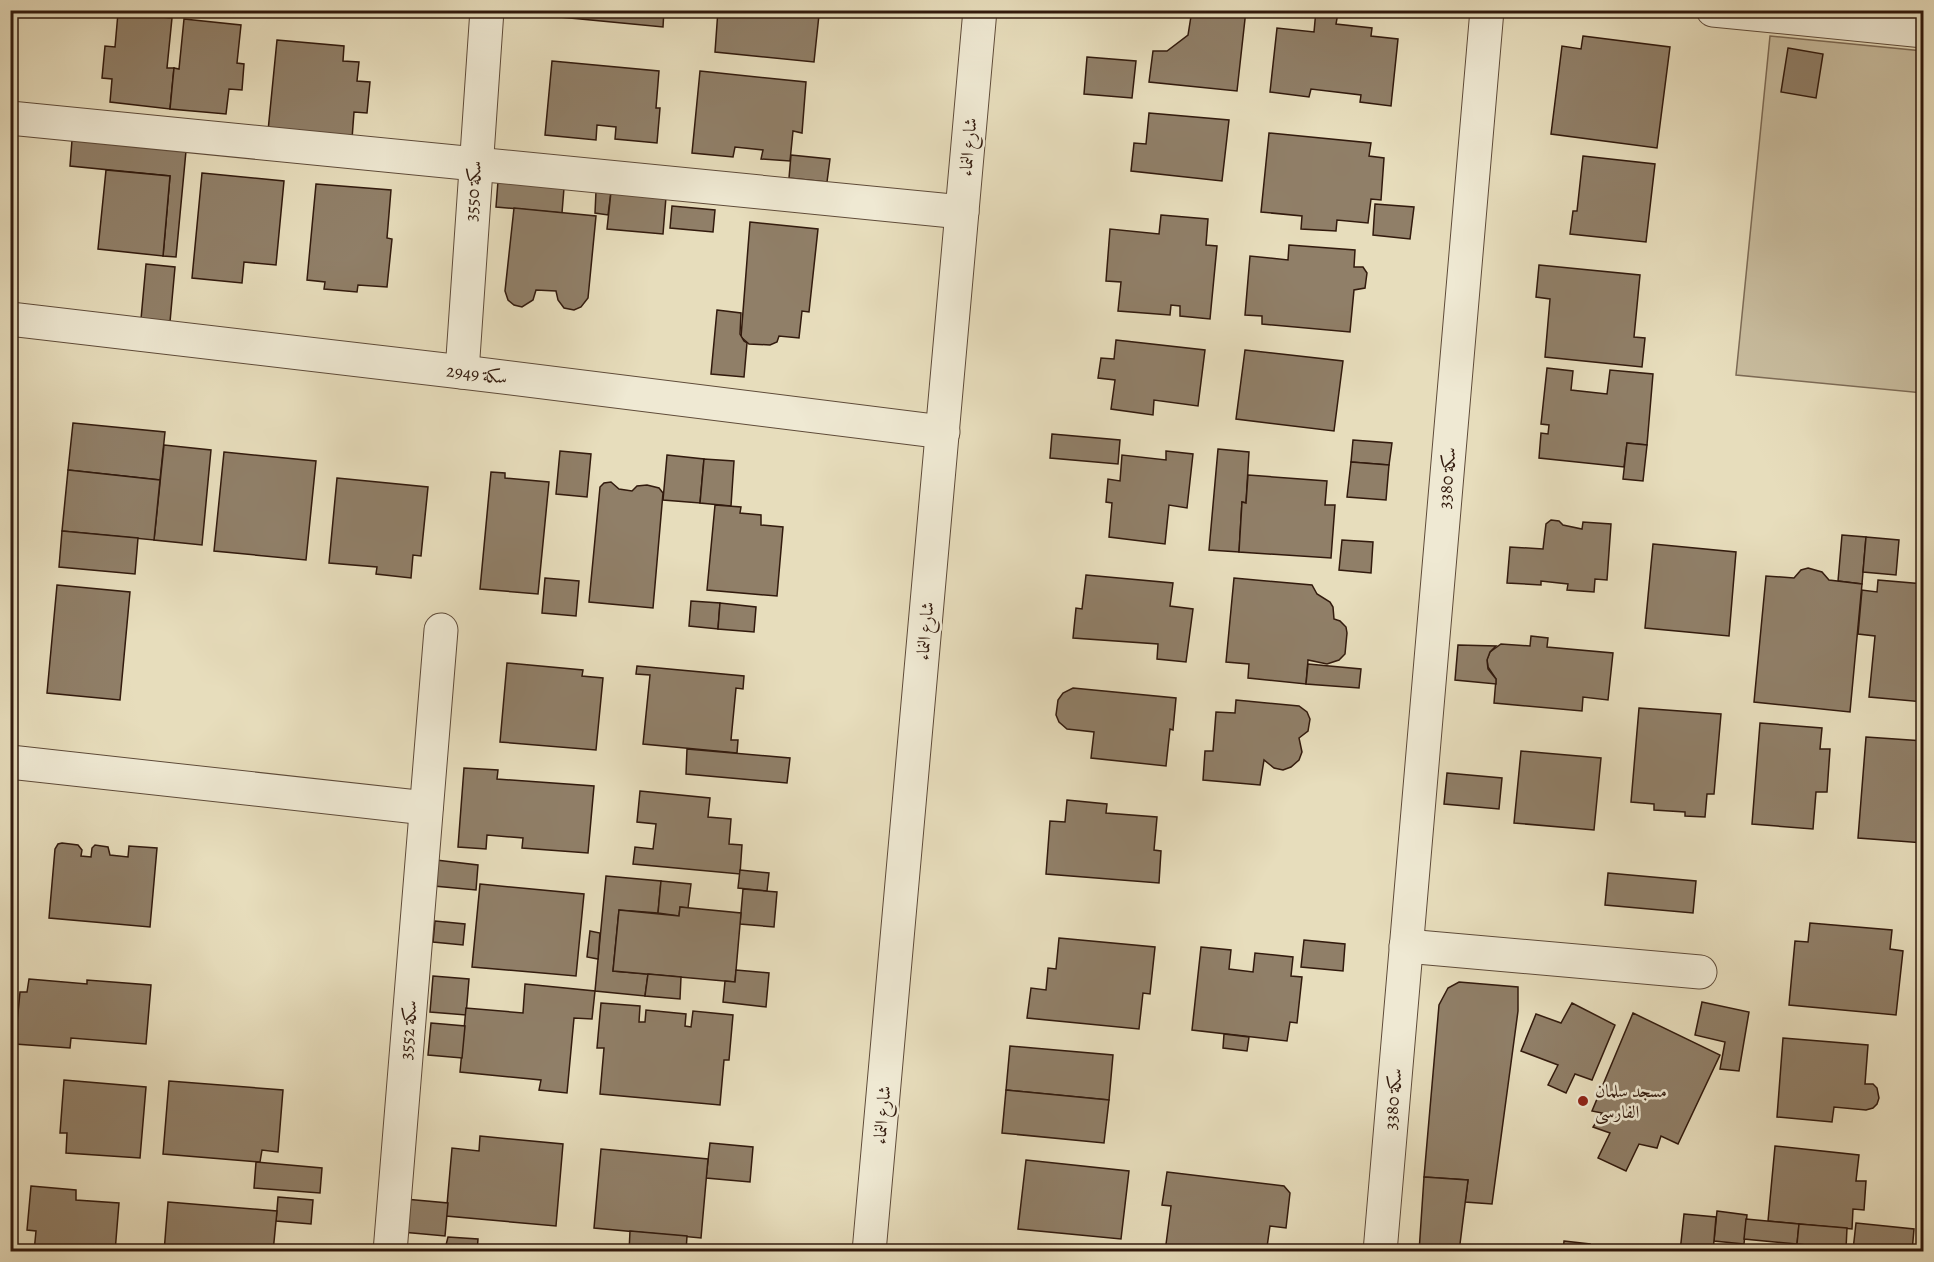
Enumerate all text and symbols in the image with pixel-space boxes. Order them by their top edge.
street label: شارع النماء [953,117,986,178]
street label: سكة 3550 [459,160,487,222]
street label: سكة 2949 [445,358,509,390]
street label: سكة 3380 [1432,446,1462,510]
street label: شارع النماء [910,601,943,662]
street label: سكة 3552 [393,999,423,1061]
street label: سكة 3380 [1378,1067,1408,1131]
place label: مسجد سلمان الفارسى [1595,1079,1667,1125]
street label: شارع النماء [867,1085,900,1146]
marker: مسجد سلمان الفارسى [1576,1094,1590,1108]

